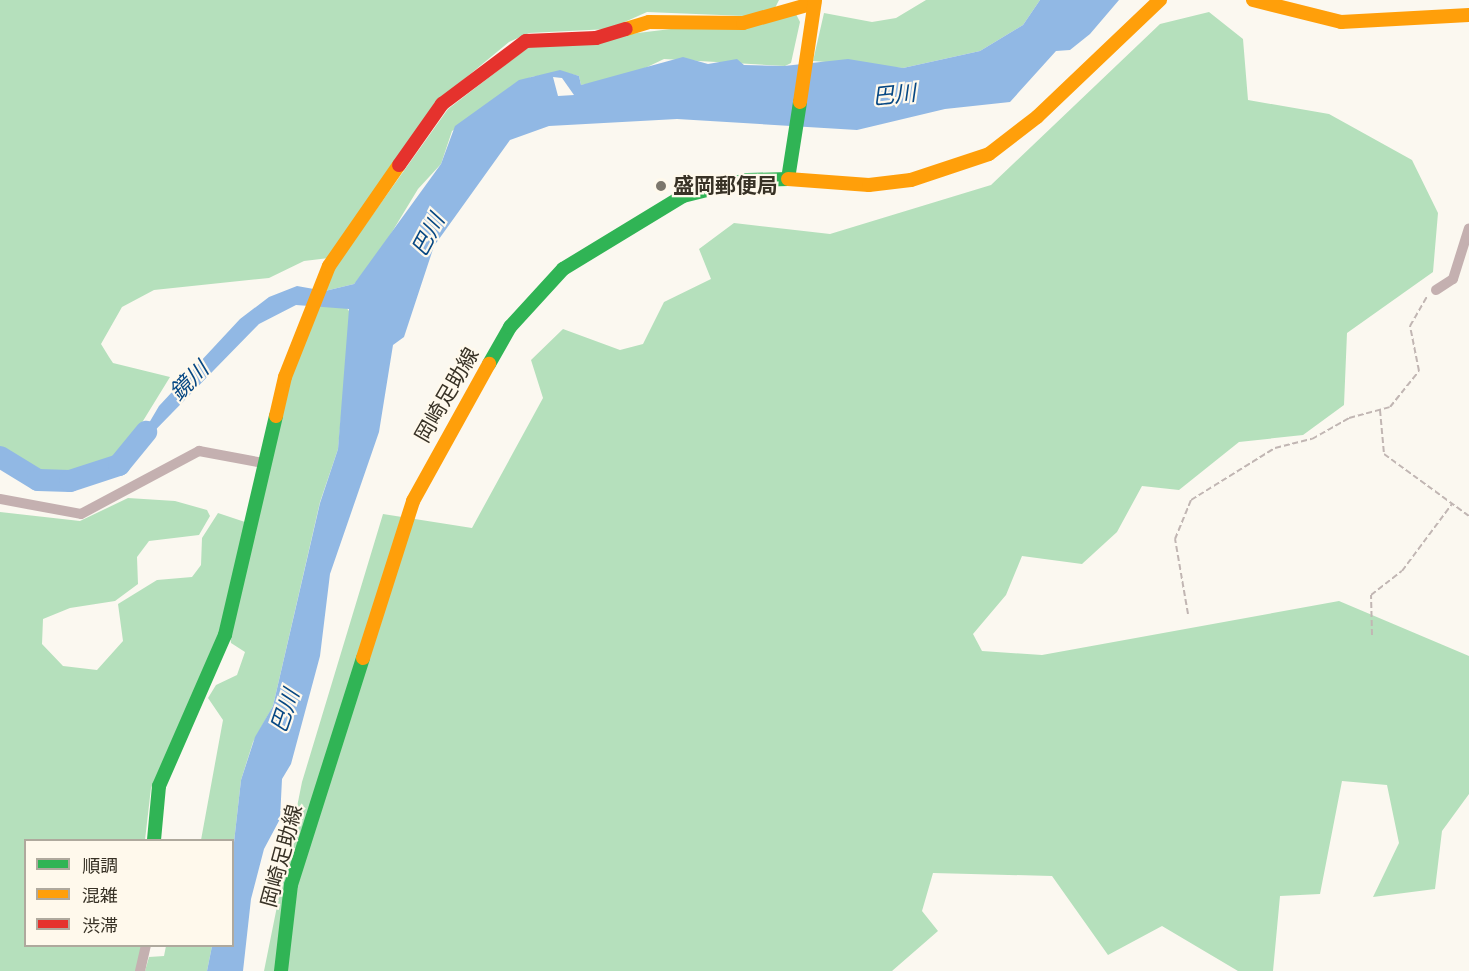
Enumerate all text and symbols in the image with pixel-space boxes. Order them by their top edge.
water label: 巴川 [871,80,917,110]
place label: 盛岡郵便局 [673,173,778,199]
marker: 盛岡郵便局 [654,179,668,193]
water label: 巴川 [406,209,450,261]
street label: 岡崎足助線 [410,343,484,447]
water label: 鏡川 [164,356,214,406]
water label: 巴川 [265,686,305,736]
street label: 岡崎足助線 [256,802,308,910]
legend [24,839,234,947]
text: 順調 [82,856,118,876]
text: 混雑 [82,886,118,906]
text: 渋滞 [82,916,118,936]

